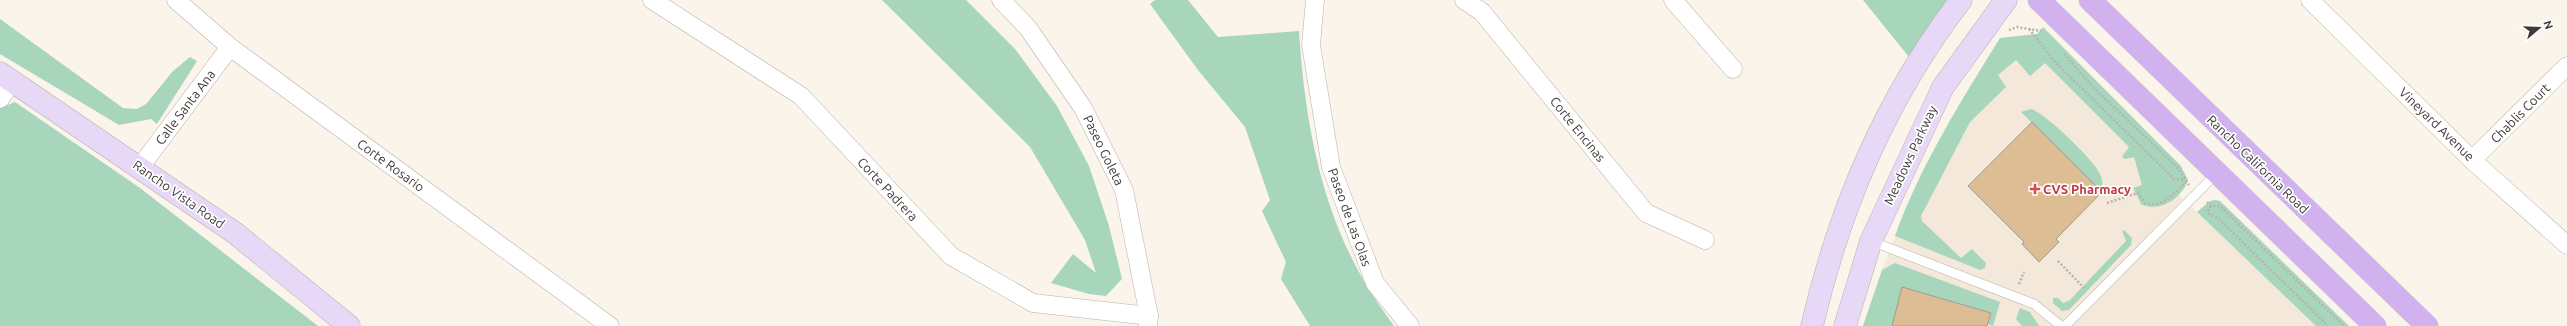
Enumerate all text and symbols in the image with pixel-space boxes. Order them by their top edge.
north arrow [2519,8,2559,48]
text: N [2541,19,2555,31]
street label: Calle Santa Ana [152,67,218,147]
street label: Chablis Court [2488,81,2552,145]
street label: Vineyard Avenue [2397,85,2477,163]
street label: Corte Encinas [1548,94,1609,165]
street label: Meadows Parkway [1881,103,1939,207]
street label: Rancho California Road [2205,112,2311,216]
street label: Paseo Goleta [1081,113,1127,187]
street label: Corte Rosario [355,136,427,194]
street label: Corte Padrera [855,154,921,224]
street label: Rancho Vista Road [131,157,227,231]
street label: Paseo de Las Olas [1326,166,1374,268]
place label: CVS Pharmacy [2043,182,2131,196]
marker: CVS Pharmacy [2030,184,2040,194]

